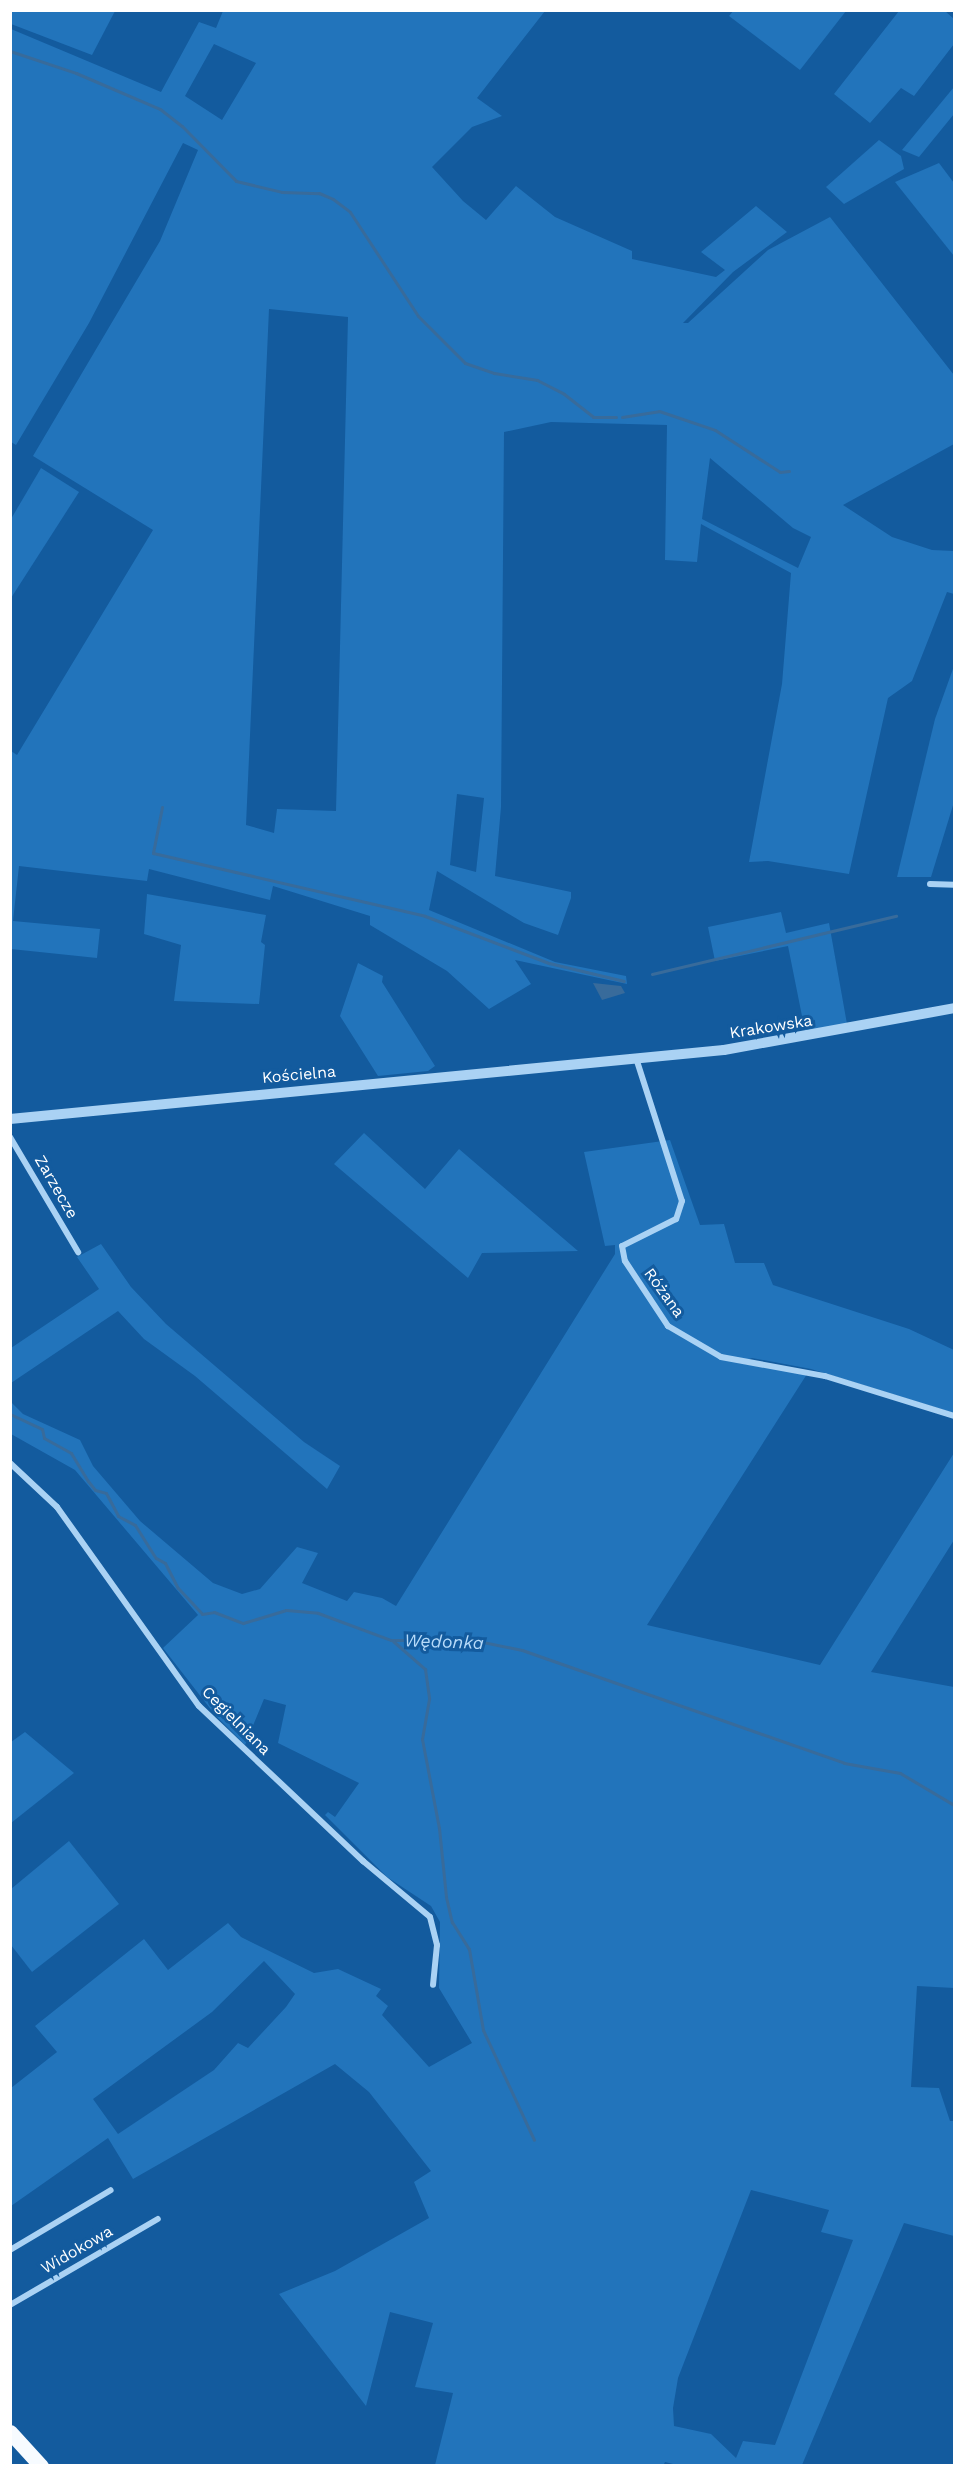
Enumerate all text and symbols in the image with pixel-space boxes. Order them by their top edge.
street label: Krakowska [728,1011,814,1043]
street label: Kościelna [261,1062,337,1088]
street label: Zarzecze [30,1152,82,1222]
street label: Różana [640,1265,688,1321]
water label: Wędonka [404,1630,484,1654]
street label: Cegielniana [198,1683,274,1759]
street label: Widokowa [38,2222,116,2278]

